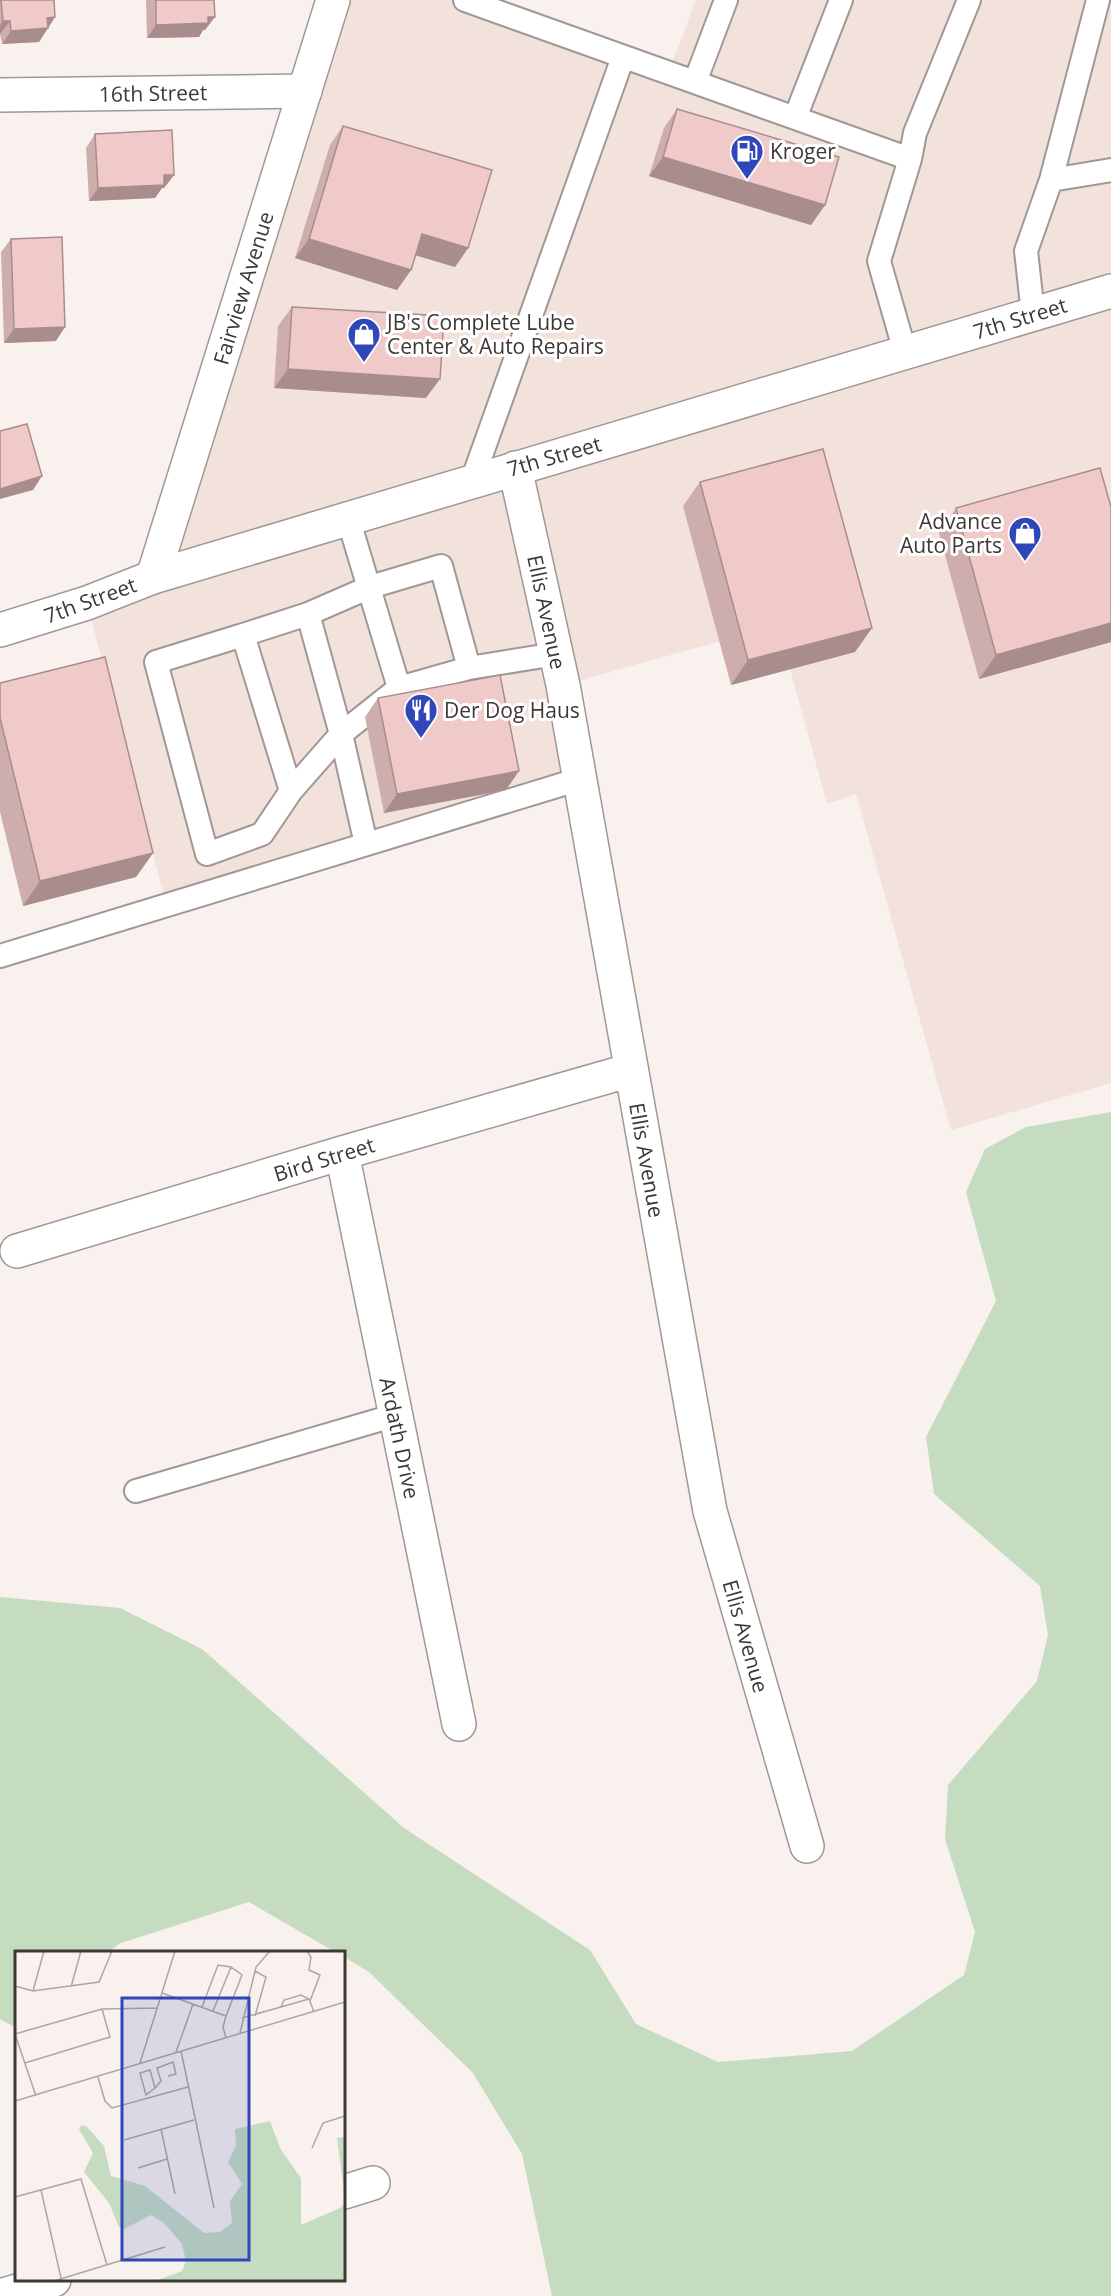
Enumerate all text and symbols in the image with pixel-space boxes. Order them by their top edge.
street label: 16th Street [99,78,207,108]
fuel station icon: Kroger [729,133,765,180]
place label: Kroger [770,137,836,165]
street label: Fairview Avenue [206,208,280,368]
street label: 7th Street [970,291,1070,345]
place label: JB's Complete Lube Center & Auto Repairs [385,308,604,360]
shop icon: JB's Complete Lube Center & Auto Repairs [346,316,382,363]
street label: 7th Street [504,429,604,483]
place label: Advance Auto Parts [900,507,1002,559]
shop icon: Advance Auto Parts [1007,515,1043,562]
street label: Ellis Avenue [521,552,573,672]
street label: 7th Street [40,570,140,630]
restaurant icon: Der Dog Haus [403,692,439,739]
place label: Der Dog Haus [444,696,580,724]
street label: Ellis Avenue [623,1100,671,1220]
street label: Bird Street [270,1130,378,1188]
street label: Ardath Drive [373,1375,427,1501]
street label: Ellis Avenue [717,1576,775,1696]
inset map [15,1951,345,2281]

